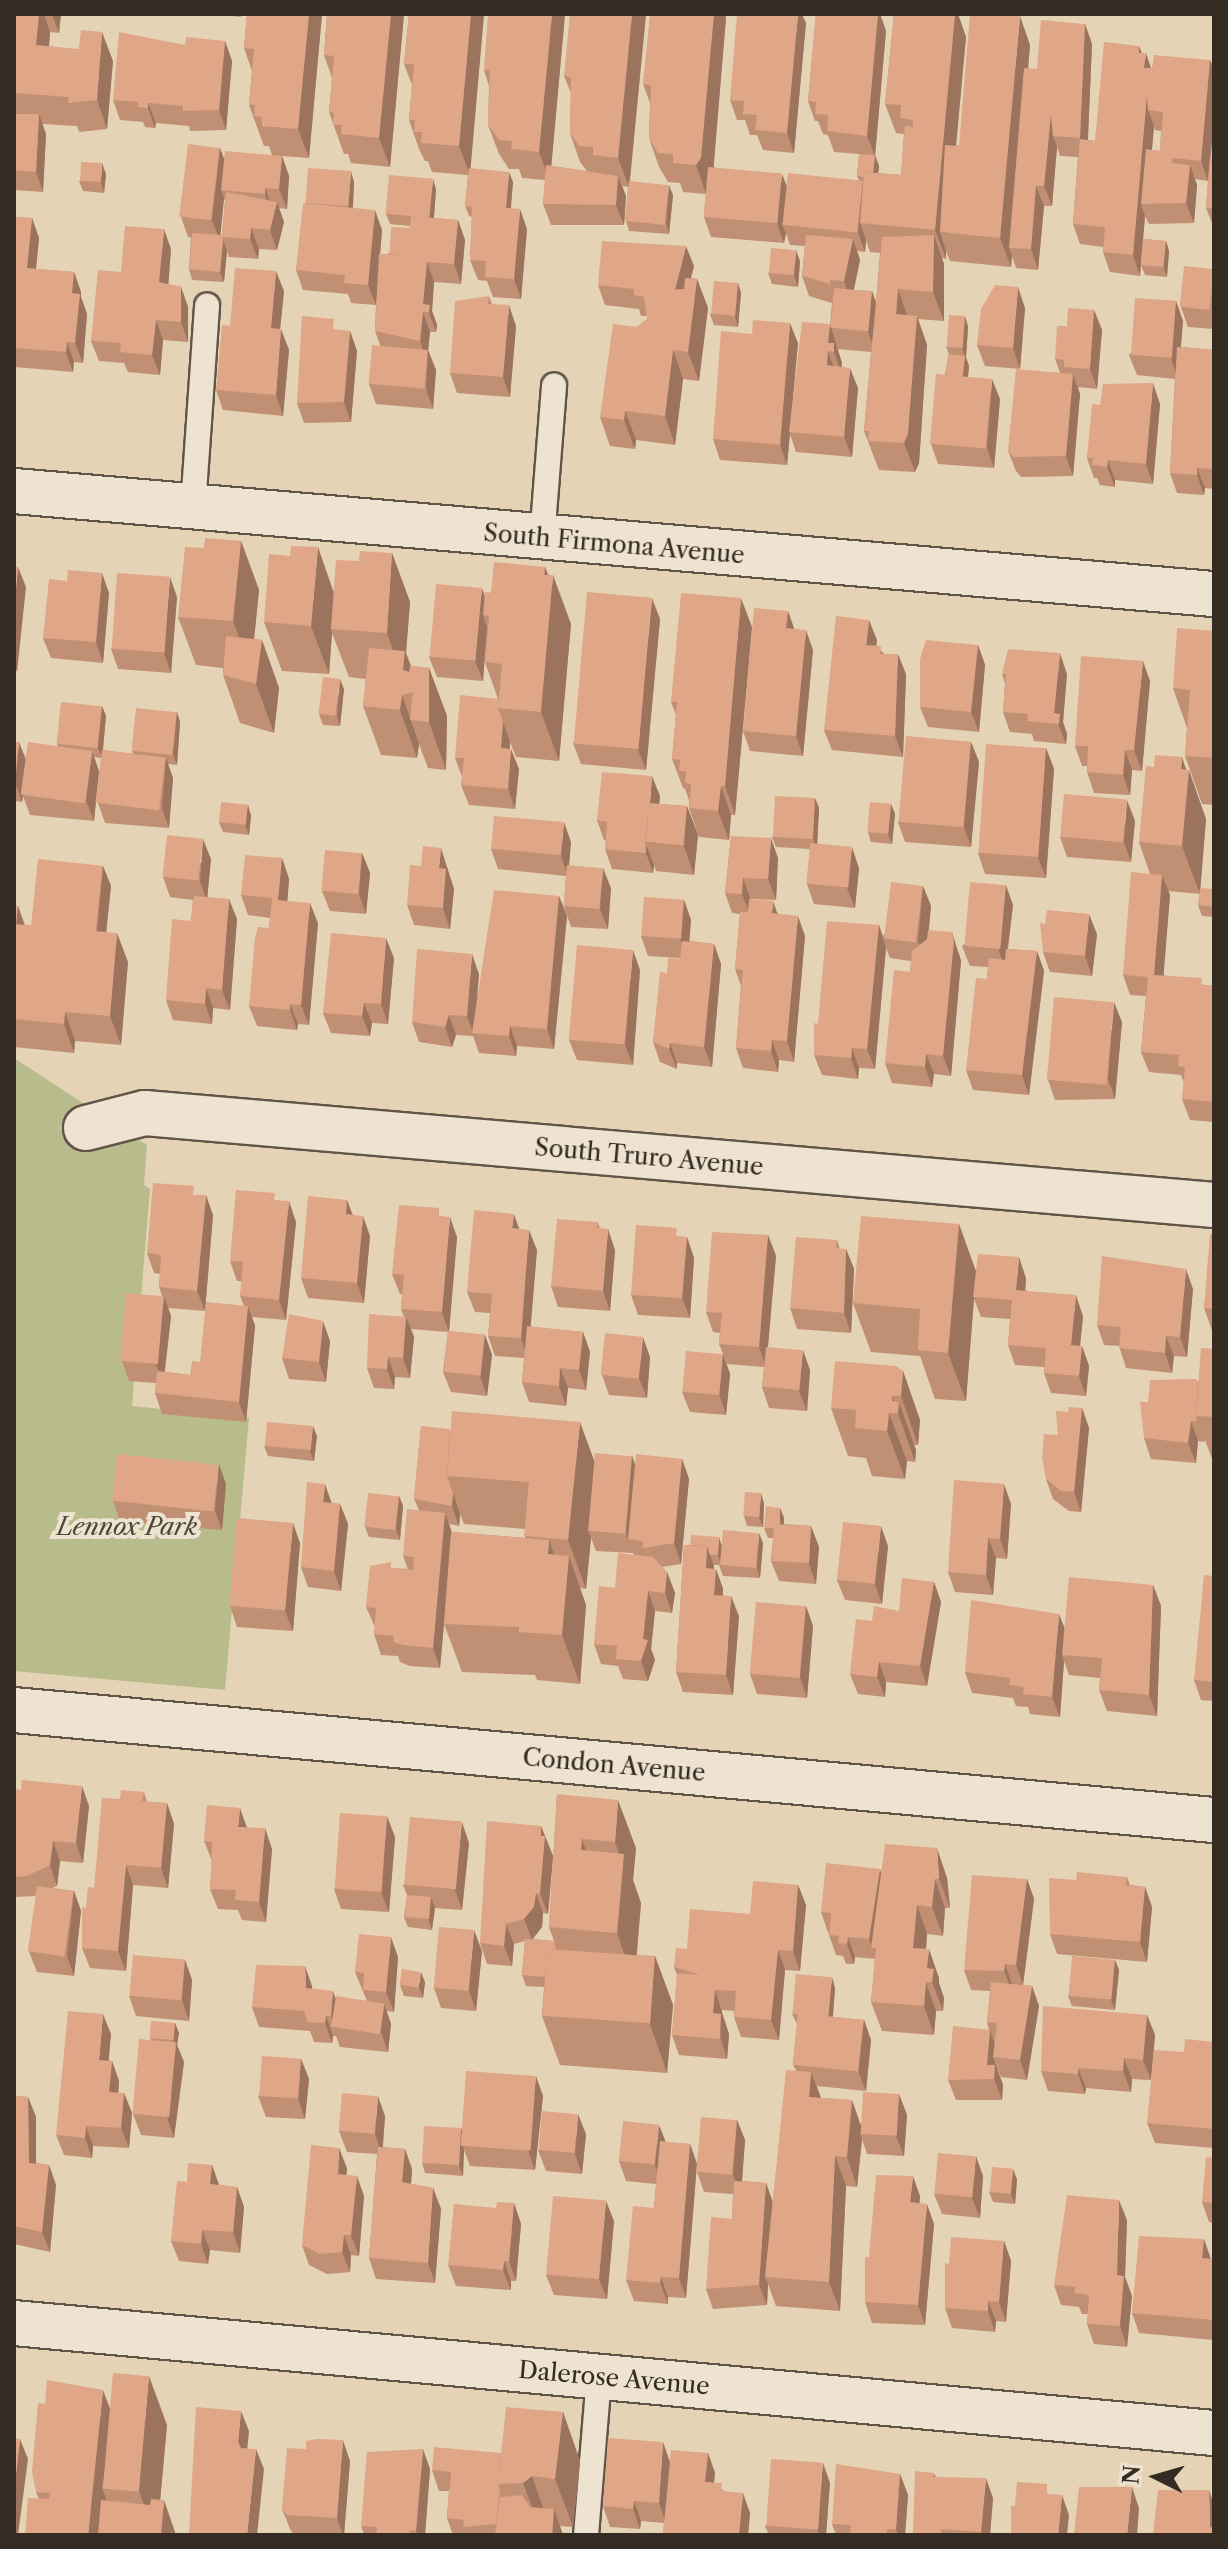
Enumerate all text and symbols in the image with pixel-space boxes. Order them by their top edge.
street label: South Firmona Avenue [482,518,746,570]
street label: South Truro Avenue [532,1133,766,1181]
park label: Lennox Park [57,1513,197,1541]
street label: Condon Avenue [521,1743,707,1787]
street label: Dalerose Avenue [517,2355,711,2401]
north arrow [1116,2437,1196,2517]
text: N [1117,2464,1146,2486]

